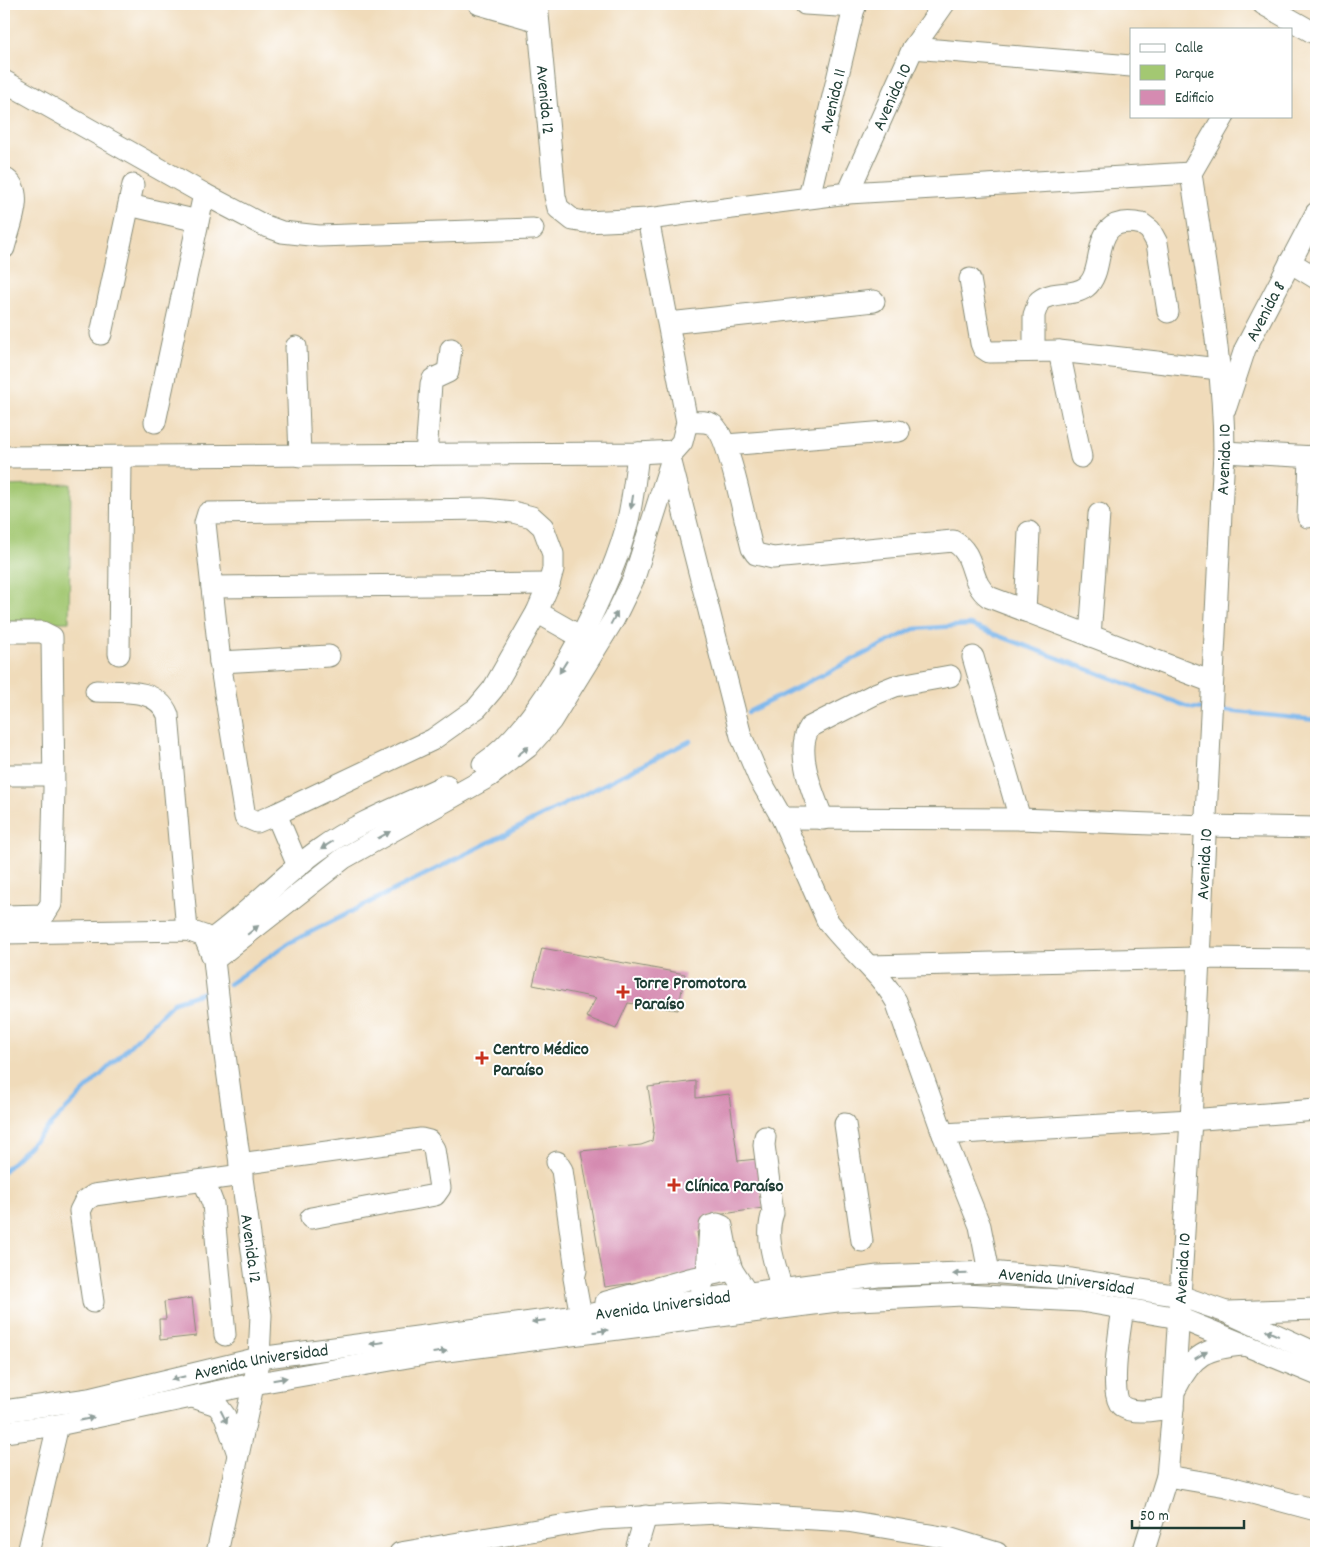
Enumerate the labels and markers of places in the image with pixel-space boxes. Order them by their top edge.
place label: Torre Promotora Paraíso [634,972,747,1018]
marker: Torre Promotora Paraíso [616,985,630,999]
place label: Centro Médico Paraíso [493,1038,589,1084]
marker: Centro Médico Paraíso [475,1051,489,1065]
place label: Clínica Paraíso [685,1175,784,1200]
marker: Clínica Paraíso [667,1178,681,1192]

